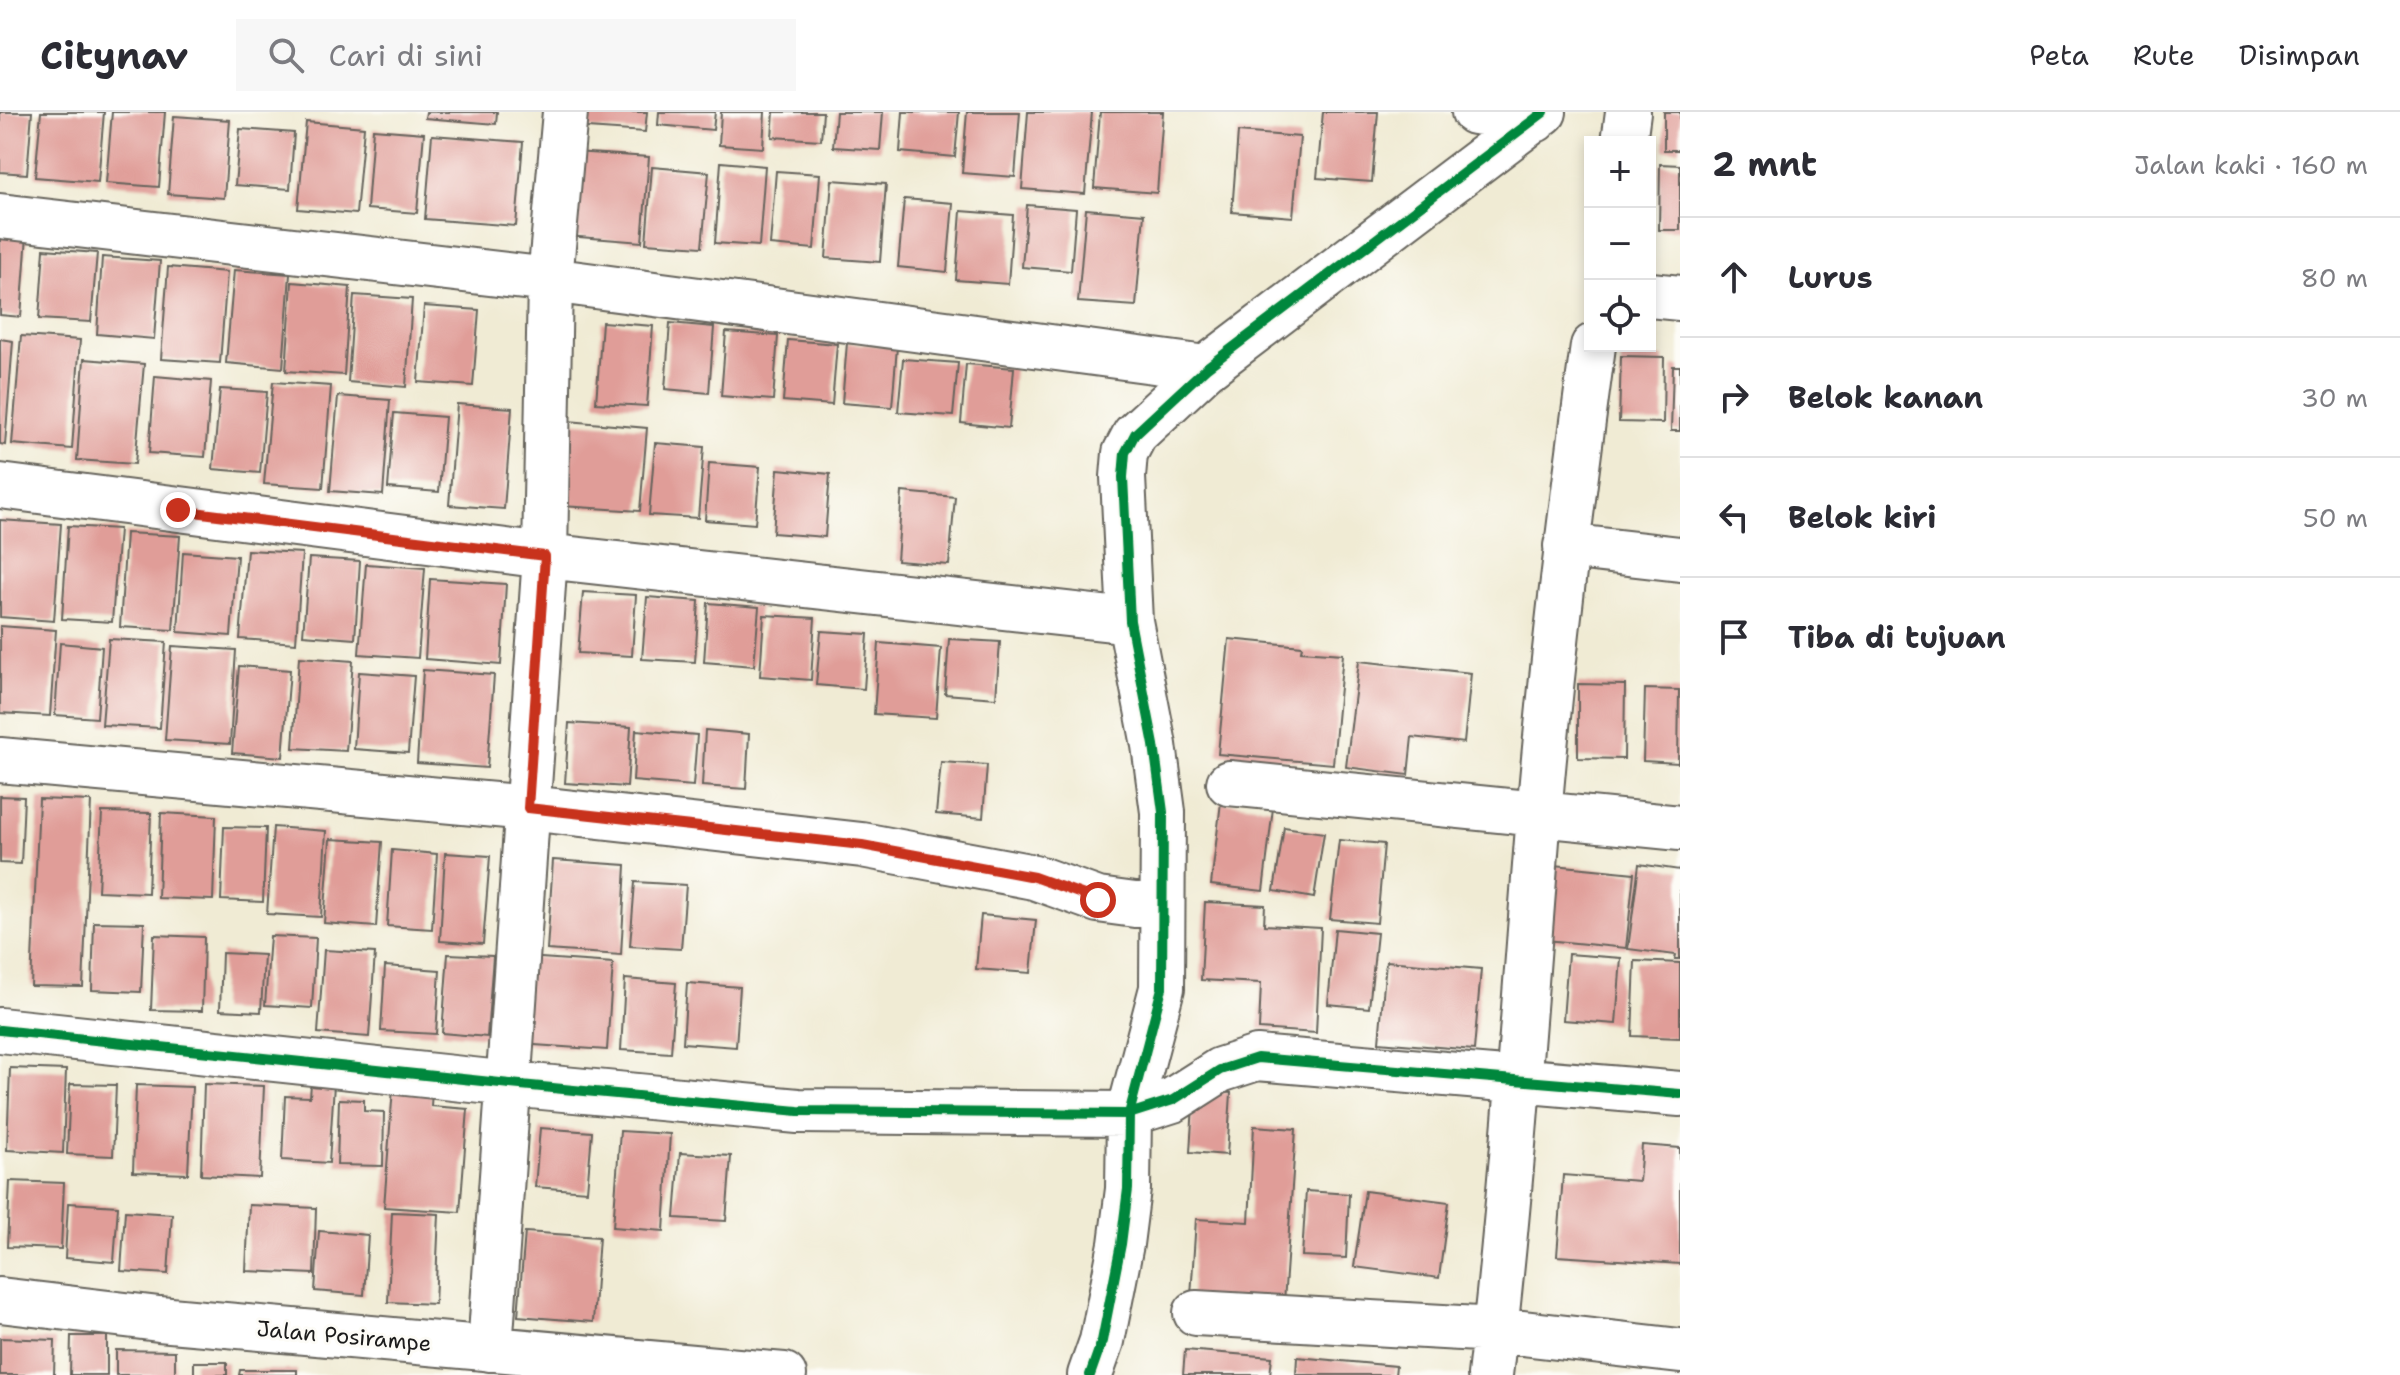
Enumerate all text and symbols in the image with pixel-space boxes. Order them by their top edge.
search box [236,19,796,91]
text: Citynav [40,30,188,81]
icon: search [264,33,308,77]
text: Cari di sini [328,35,483,76]
text: Peta [2029,36,2089,74]
text: Rute [2133,36,2195,74]
text: Disimpan [2239,36,2360,74]
map controls [1584,136,1656,352]
button: + [1584,136,1656,208]
text: 2 mnt [1712,141,1817,187]
text: Jalan kaki · 160 m [2134,147,2368,182]
button: − [1584,208,1656,280]
icon: ahead [1712,255,1756,299]
text: Lurus [1788,257,1873,298]
text: 80 m [2301,260,2368,295]
button: locate [1584,280,1656,352]
icon: right [1712,375,1756,419]
text: Belok kanan [1788,377,1983,418]
text: 30 m [2301,380,2368,415]
route end [160,492,196,528]
icon: left [1712,495,1756,539]
text: Belok kiri [1788,497,1936,538]
text: 50 m [2303,500,2368,535]
icon: arrive [1712,615,1756,659]
text: Tiba di tujuan [1788,617,2006,658]
route start [1080,882,1116,918]
street label: Jalan Posirampe [255,1314,433,1358]

